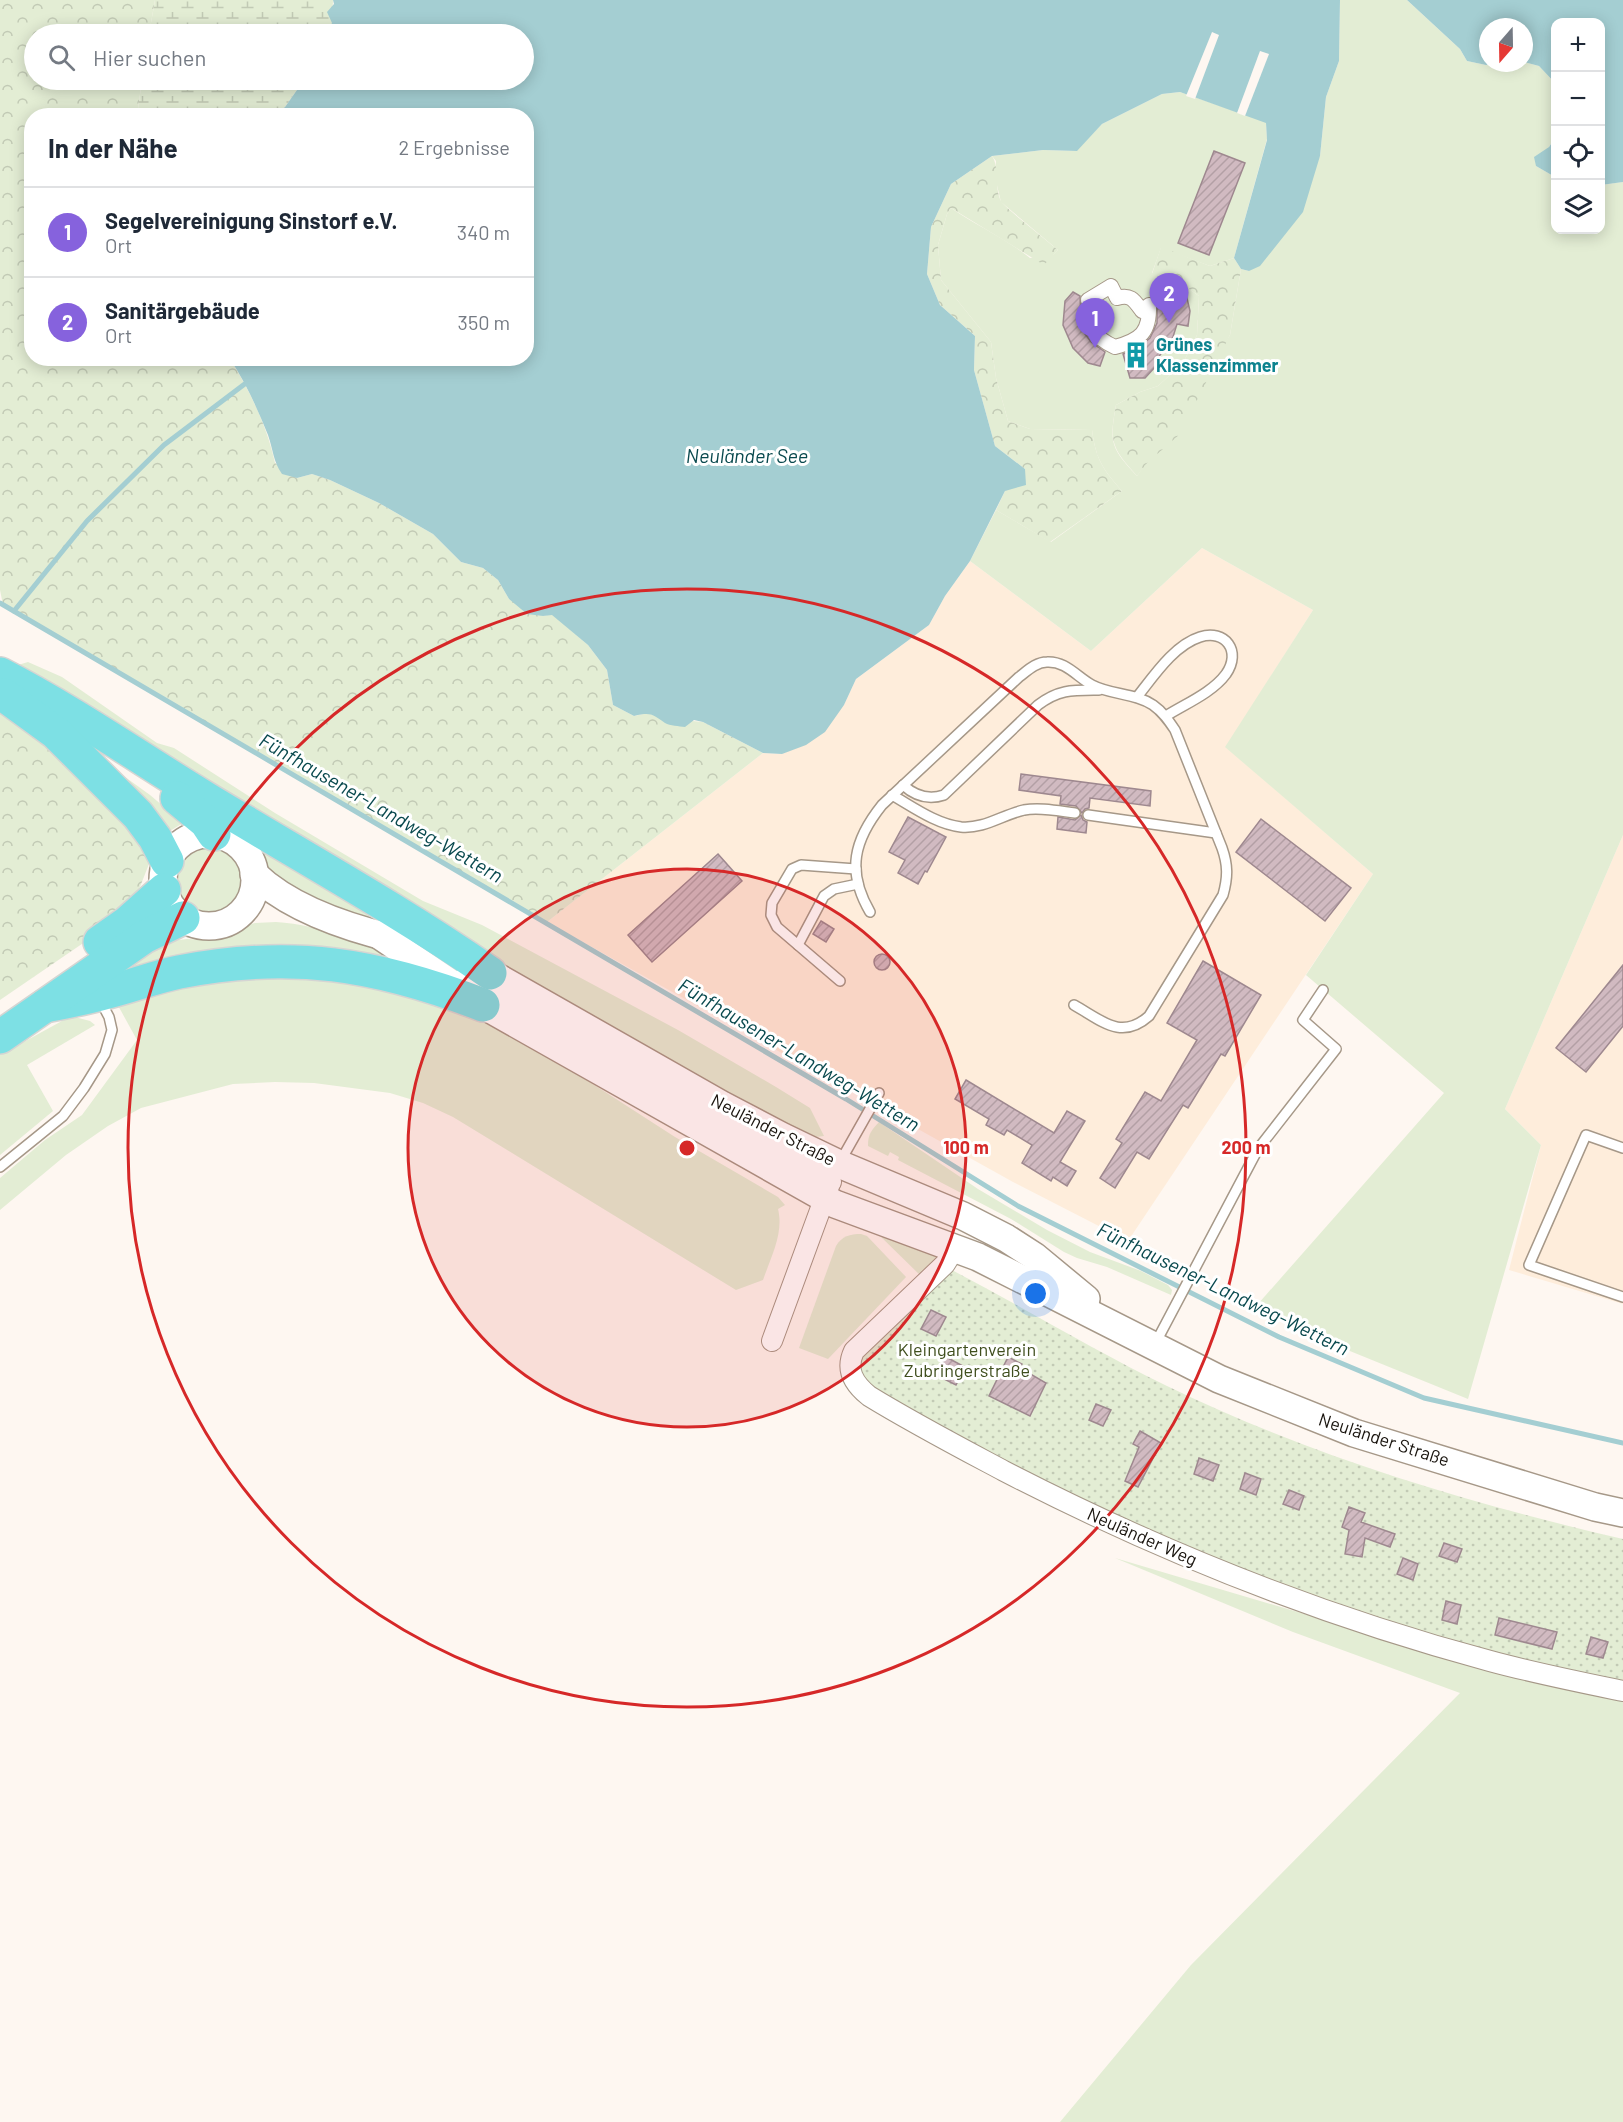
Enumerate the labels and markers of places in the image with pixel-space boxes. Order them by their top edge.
pin: 2 [1150,274,1188,323]
pin: 1 [1076,298,1114,348]
place label: Grünes Klassenzimmer [1156,333,1278,376]
building icon: Grünes Klassenzimmer [1121,340,1151,370]
centre of rings [677,1138,697,1158]

